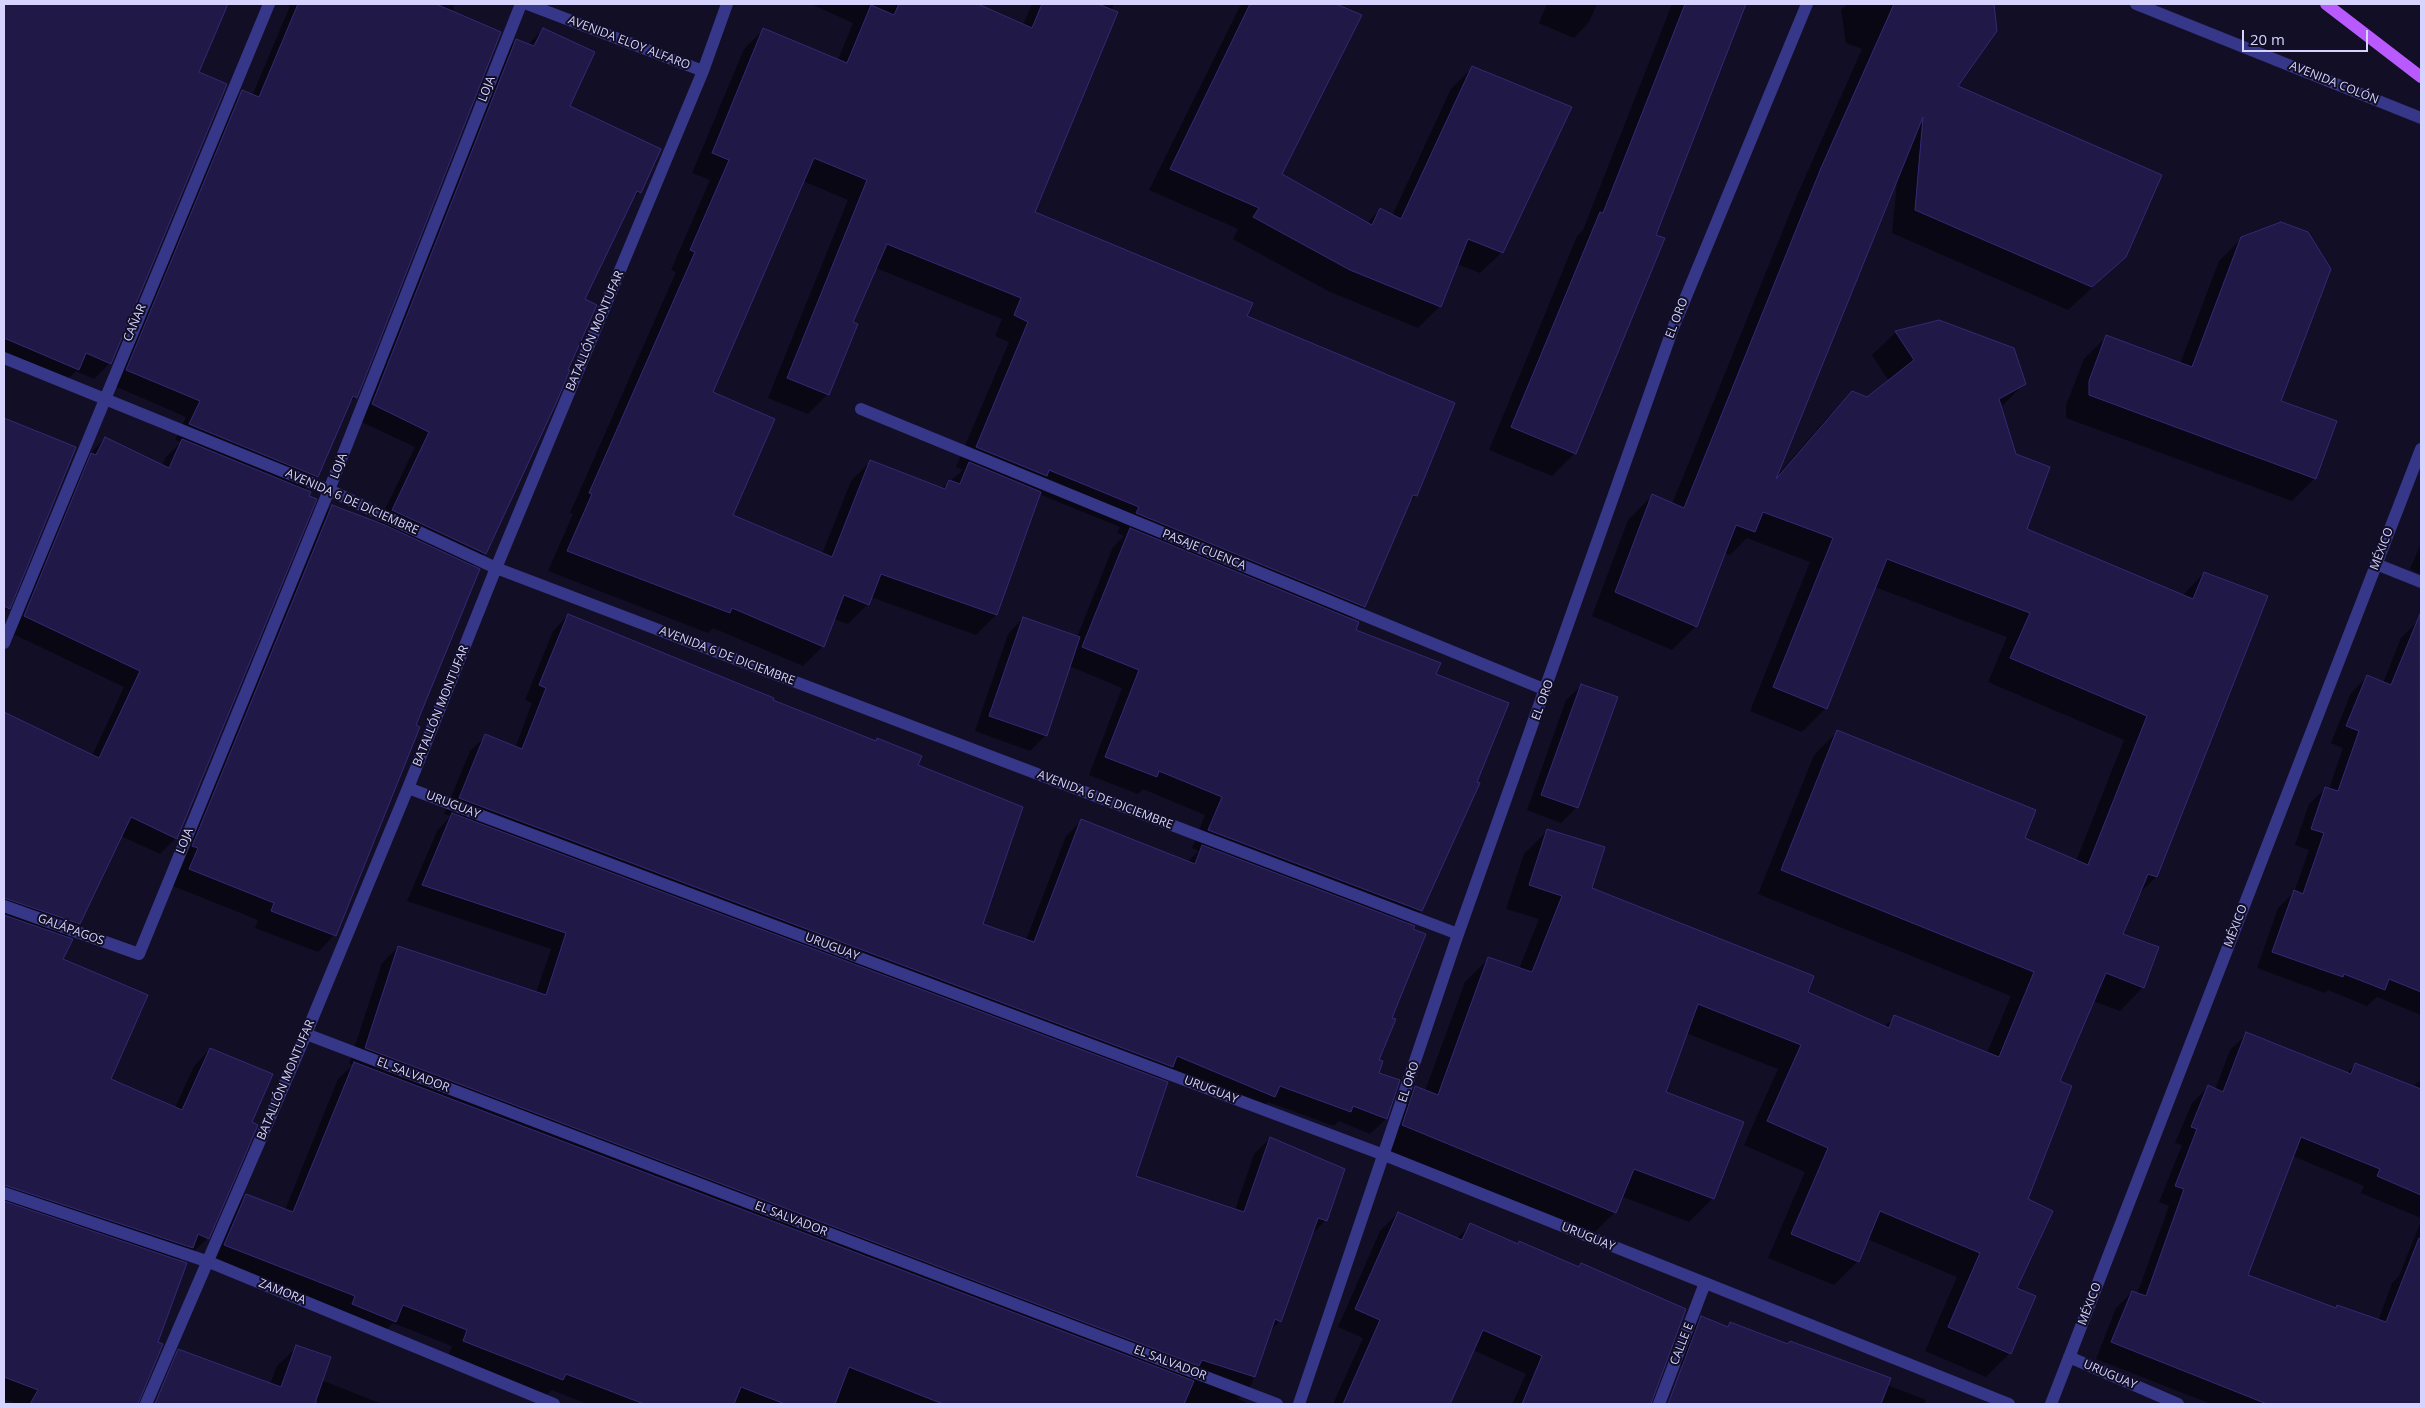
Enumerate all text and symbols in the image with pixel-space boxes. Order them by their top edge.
street label: AVENIDA ELOY ALFARO [566,13,692,73]
scale bar [2245,20,2371,52]
text: 20 m [2250,29,2285,49]
street label: AVENIDA COLÓN [2287,59,2381,107]
street label: LOJA [476,74,498,104]
street label: BATALLÓN MONTUFAR [563,269,627,393]
street label: EL ORO [1663,296,1691,340]
street label: CAÑAR [121,302,149,344]
street label: LOJA [328,451,350,481]
street label: AVENIDA 6 DE DICIEMBRE [283,466,421,538]
street label: MÉXICO [2367,526,2397,572]
street label: PASAJE CUENCA [1160,527,1248,573]
street label: AVENIDA 6 DE DICIEMBRE [657,623,797,689]
street label: BATALLÓN MONTUFAR [410,643,472,769]
street label: EL ORO [1529,678,1557,722]
street label: AVENIDA 6 DE DICIEMBRE [1035,767,1175,833]
street label: URUGUAY [424,788,482,822]
street label: LOJA [173,826,197,856]
street label: MÉXICO [2221,903,2251,949]
street label: GALÁPAGOS [36,911,106,949]
street label: URUGUAY [803,930,861,964]
street label: BATALLÓN MONTUFAR [254,1018,318,1142]
street label: EL SALVADOR [375,1055,451,1095]
street label: EL ORO [1396,1060,1422,1104]
street label: URUGUAY [1182,1073,1240,1107]
street label: EL SALVADOR [753,1199,829,1239]
street label: URUGUAY [1559,1220,1617,1254]
street label: ZAMORA [256,1276,308,1308]
street label: MÉXICO [2075,1281,2105,1327]
street label: CALLE E [1667,1321,1697,1367]
street label: EL SALVADOR [1132,1343,1208,1383]
street label: URUGUAY [2081,1357,2139,1393]

